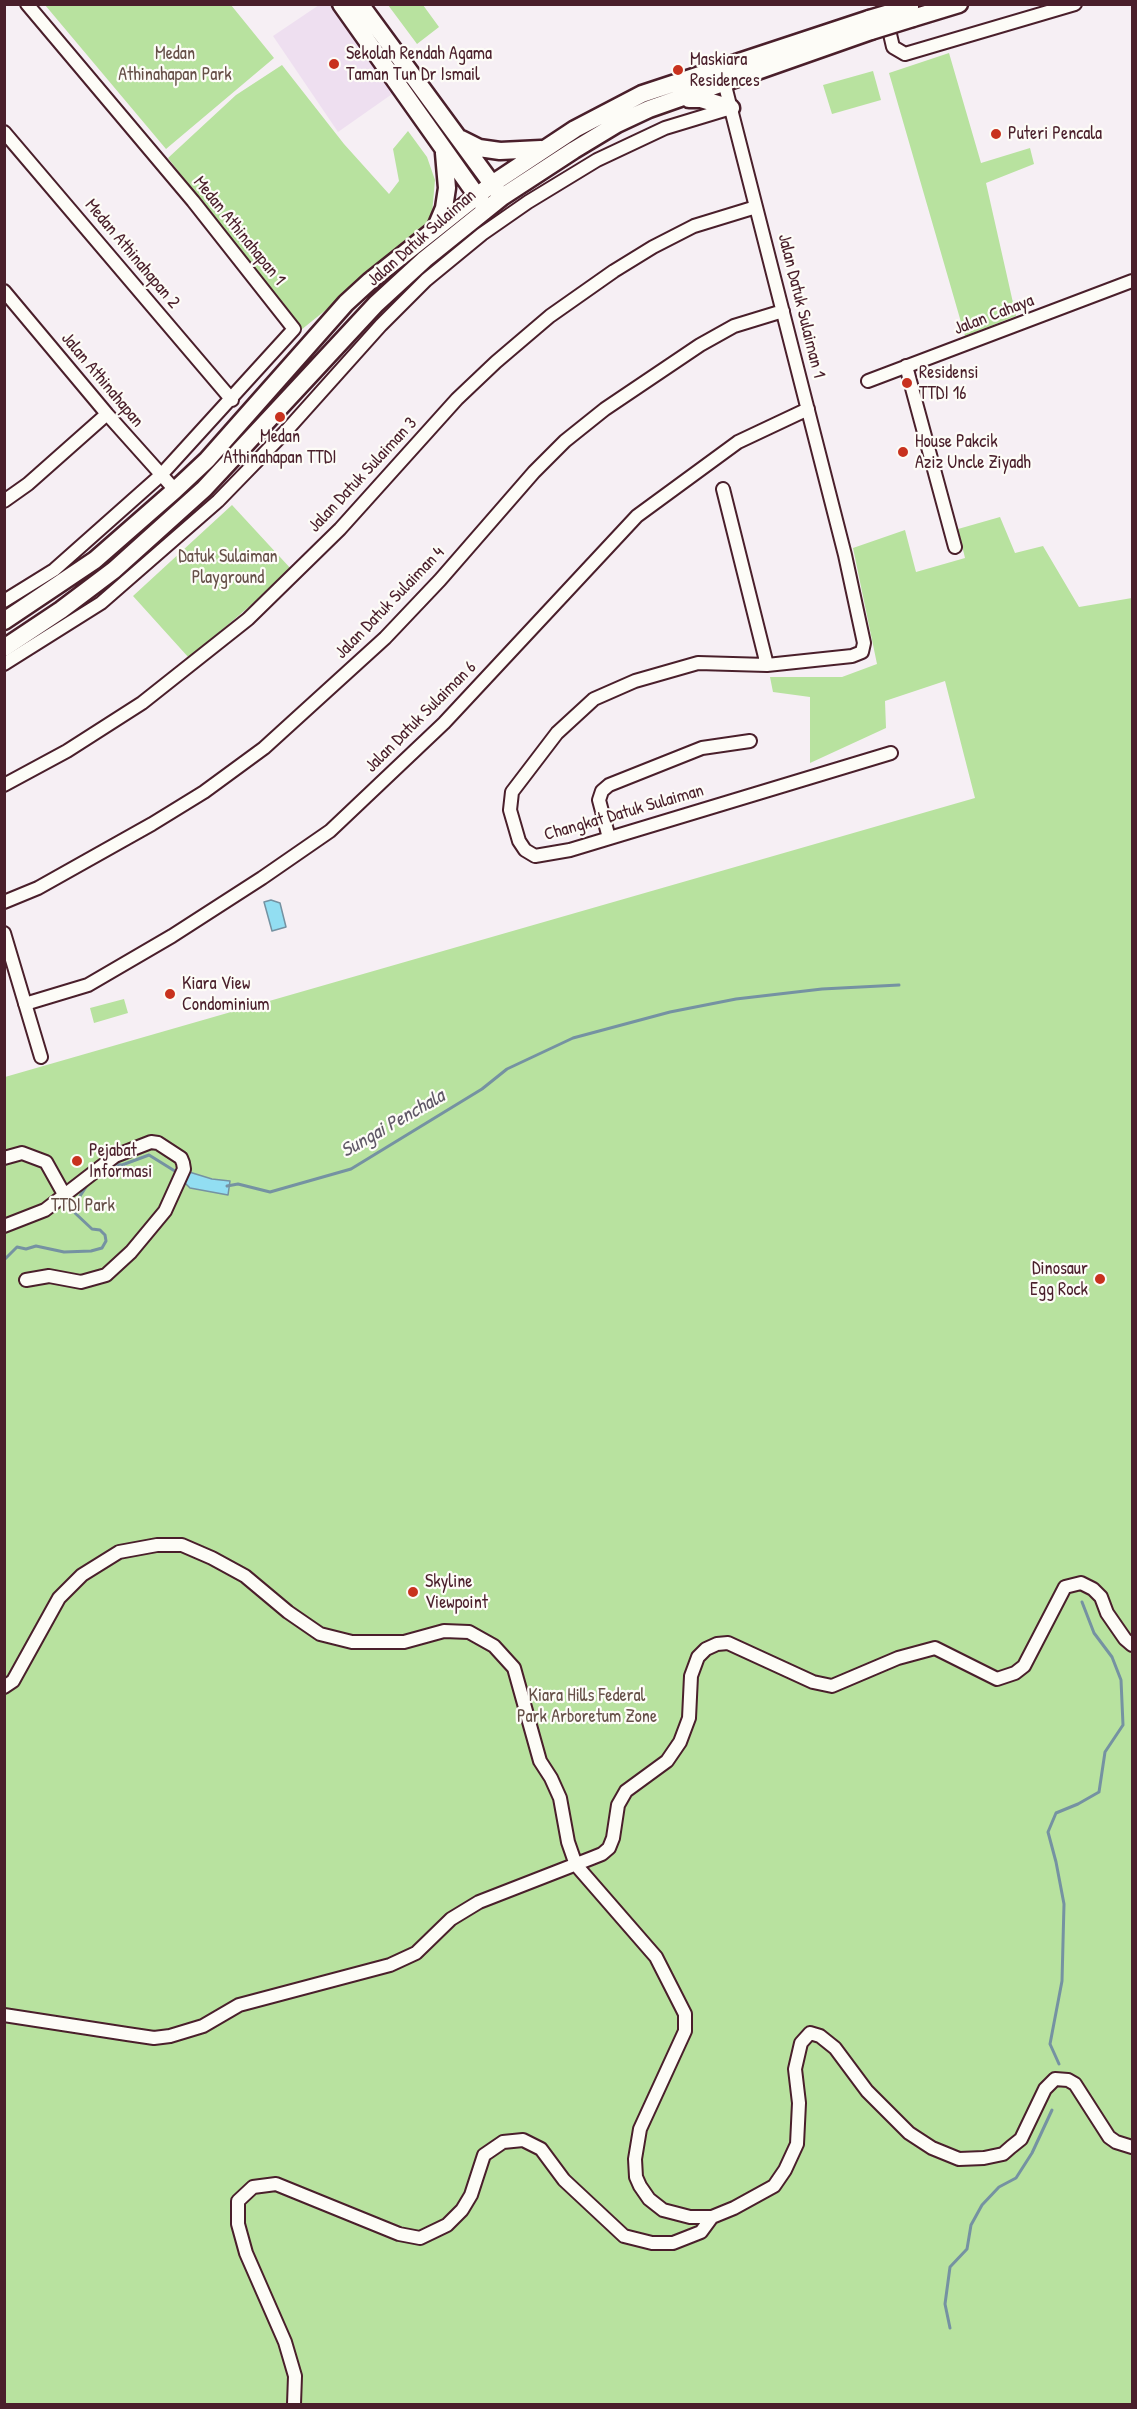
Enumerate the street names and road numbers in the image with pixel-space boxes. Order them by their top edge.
street label: Medan Athinahapan 1 [188,172,290,290]
street label: Jalan Datuk Sulaiman [363,185,481,291]
street label: Medan Athinahapan 2 [80,195,184,313]
street label: Jalan Datuk Sulaiman 1 [773,232,829,380]
street label: Jalan Cahaya [951,290,1037,340]
street label: Jalan Athinahapan [56,328,148,432]
street label: Jalan Datuk Sulaiman 3 [304,413,422,537]
street label: Jalan Datuk Sulaiman 4 [331,542,449,664]
street label: Jalan Datuk Sulaiman 6 [361,657,481,777]
street label: Changkat Datuk Sulaiman [542,780,706,846]

